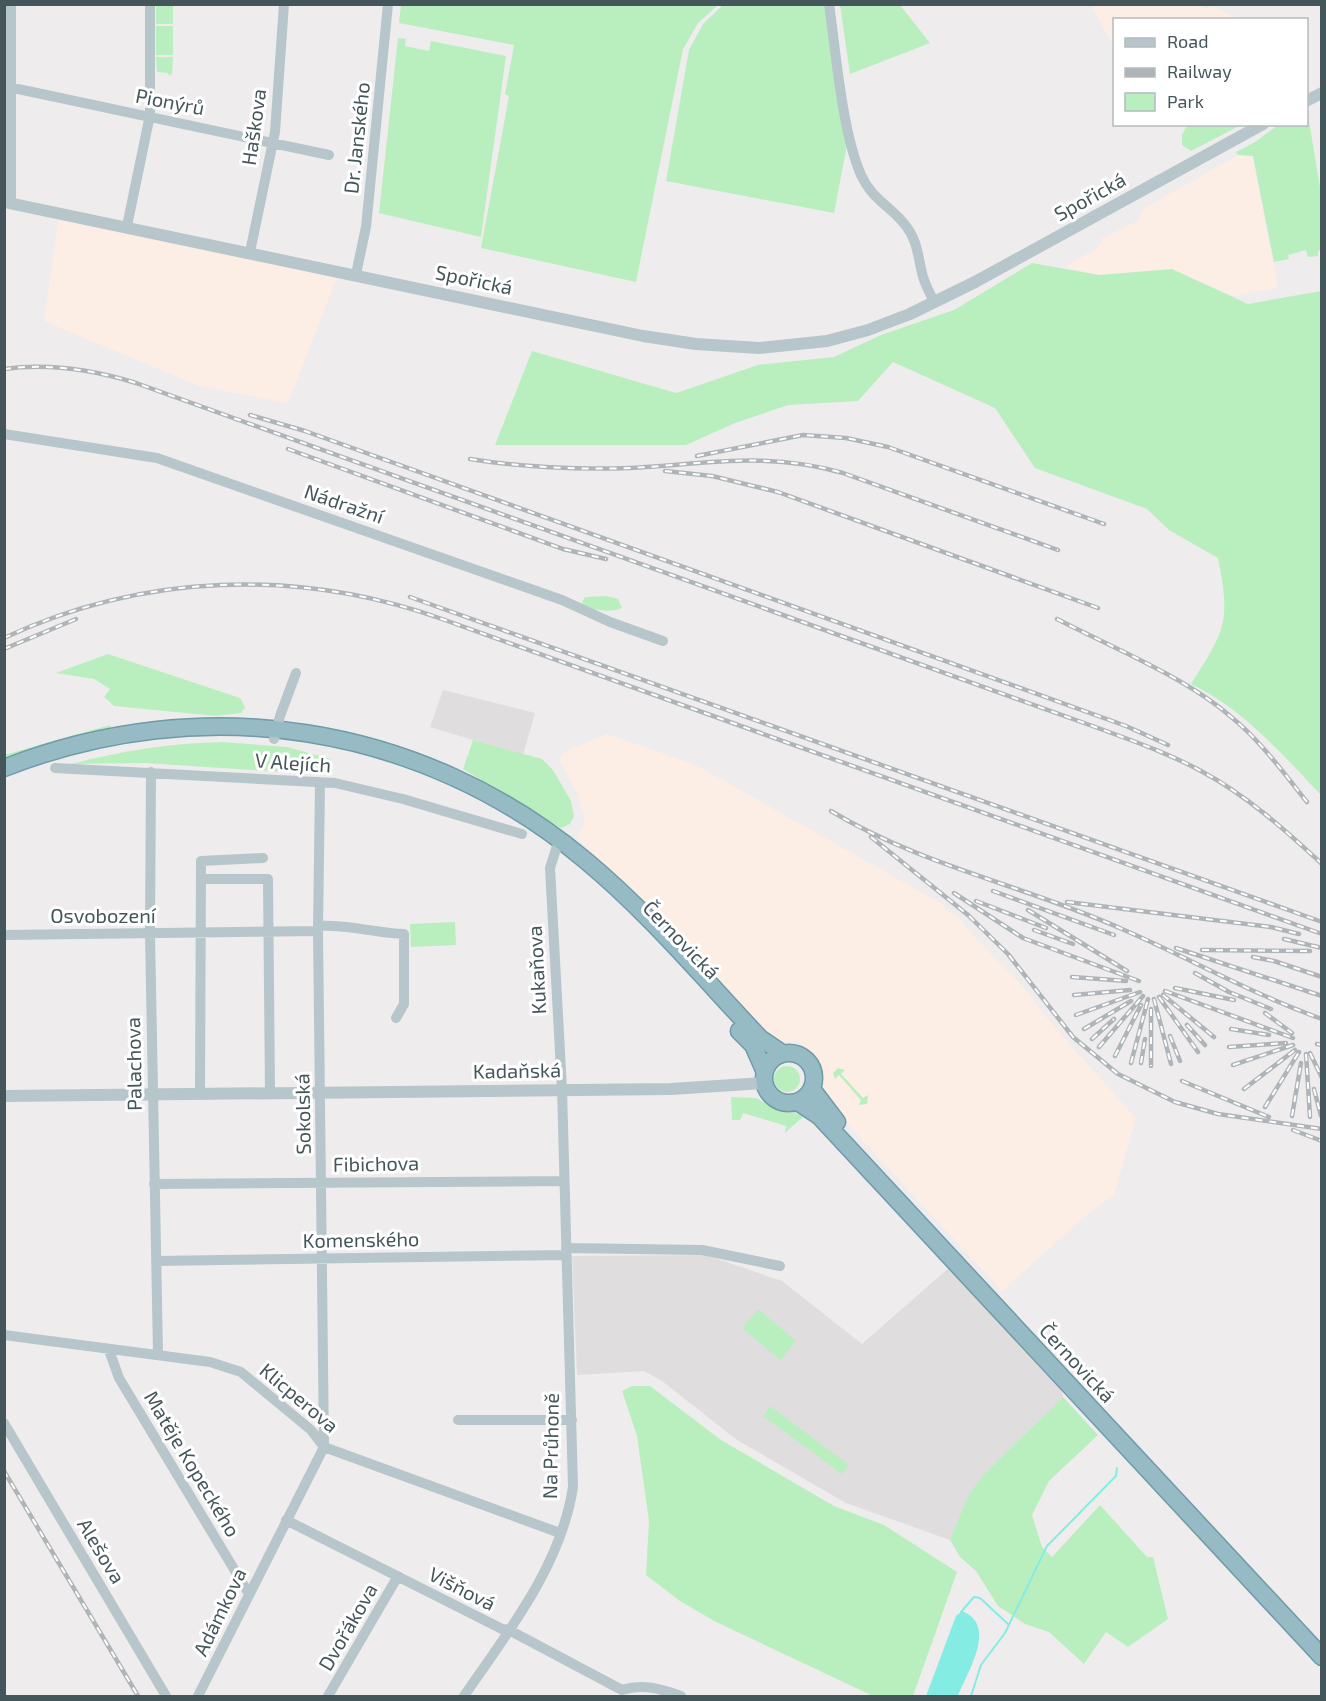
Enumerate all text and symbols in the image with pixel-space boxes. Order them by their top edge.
legend [1113,18,1308,126]
text: Road [1167,30,1208,52]
text: Railway [1167,60,1232,82]
street label: Dr. Janského [338,81,374,195]
street label: Pionýrů [134,83,207,119]
street label: Haškova [236,87,270,167]
text: Park [1167,90,1204,112]
street label: Spořická [1050,167,1129,226]
street label: Spořická [434,259,515,299]
street label: Nádražní [301,478,388,528]
street label: V Alejích [254,747,332,777]
street label: Černovická [639,895,725,983]
street label: Osvobození [50,903,157,927]
street label: Kukaňova [522,925,550,1015]
street label: Palachova [120,1017,146,1111]
street label: Kadaňská [473,1057,561,1083]
street label: Sokolská [289,1073,315,1155]
street label: Fibichova [333,1150,419,1176]
street label: Komenského [303,1226,419,1252]
street label: Černovická [1035,1318,1120,1407]
street label: Klicperova [255,1357,344,1437]
street label: Matěje Kopeckého [140,1386,246,1541]
street label: Na Průhoně [537,1393,563,1499]
street label: Alešova [73,1513,131,1588]
street label: Višňová [425,1561,500,1615]
street label: Adámkova [187,1564,251,1660]
street label: Dvořákova [313,1579,382,1674]

